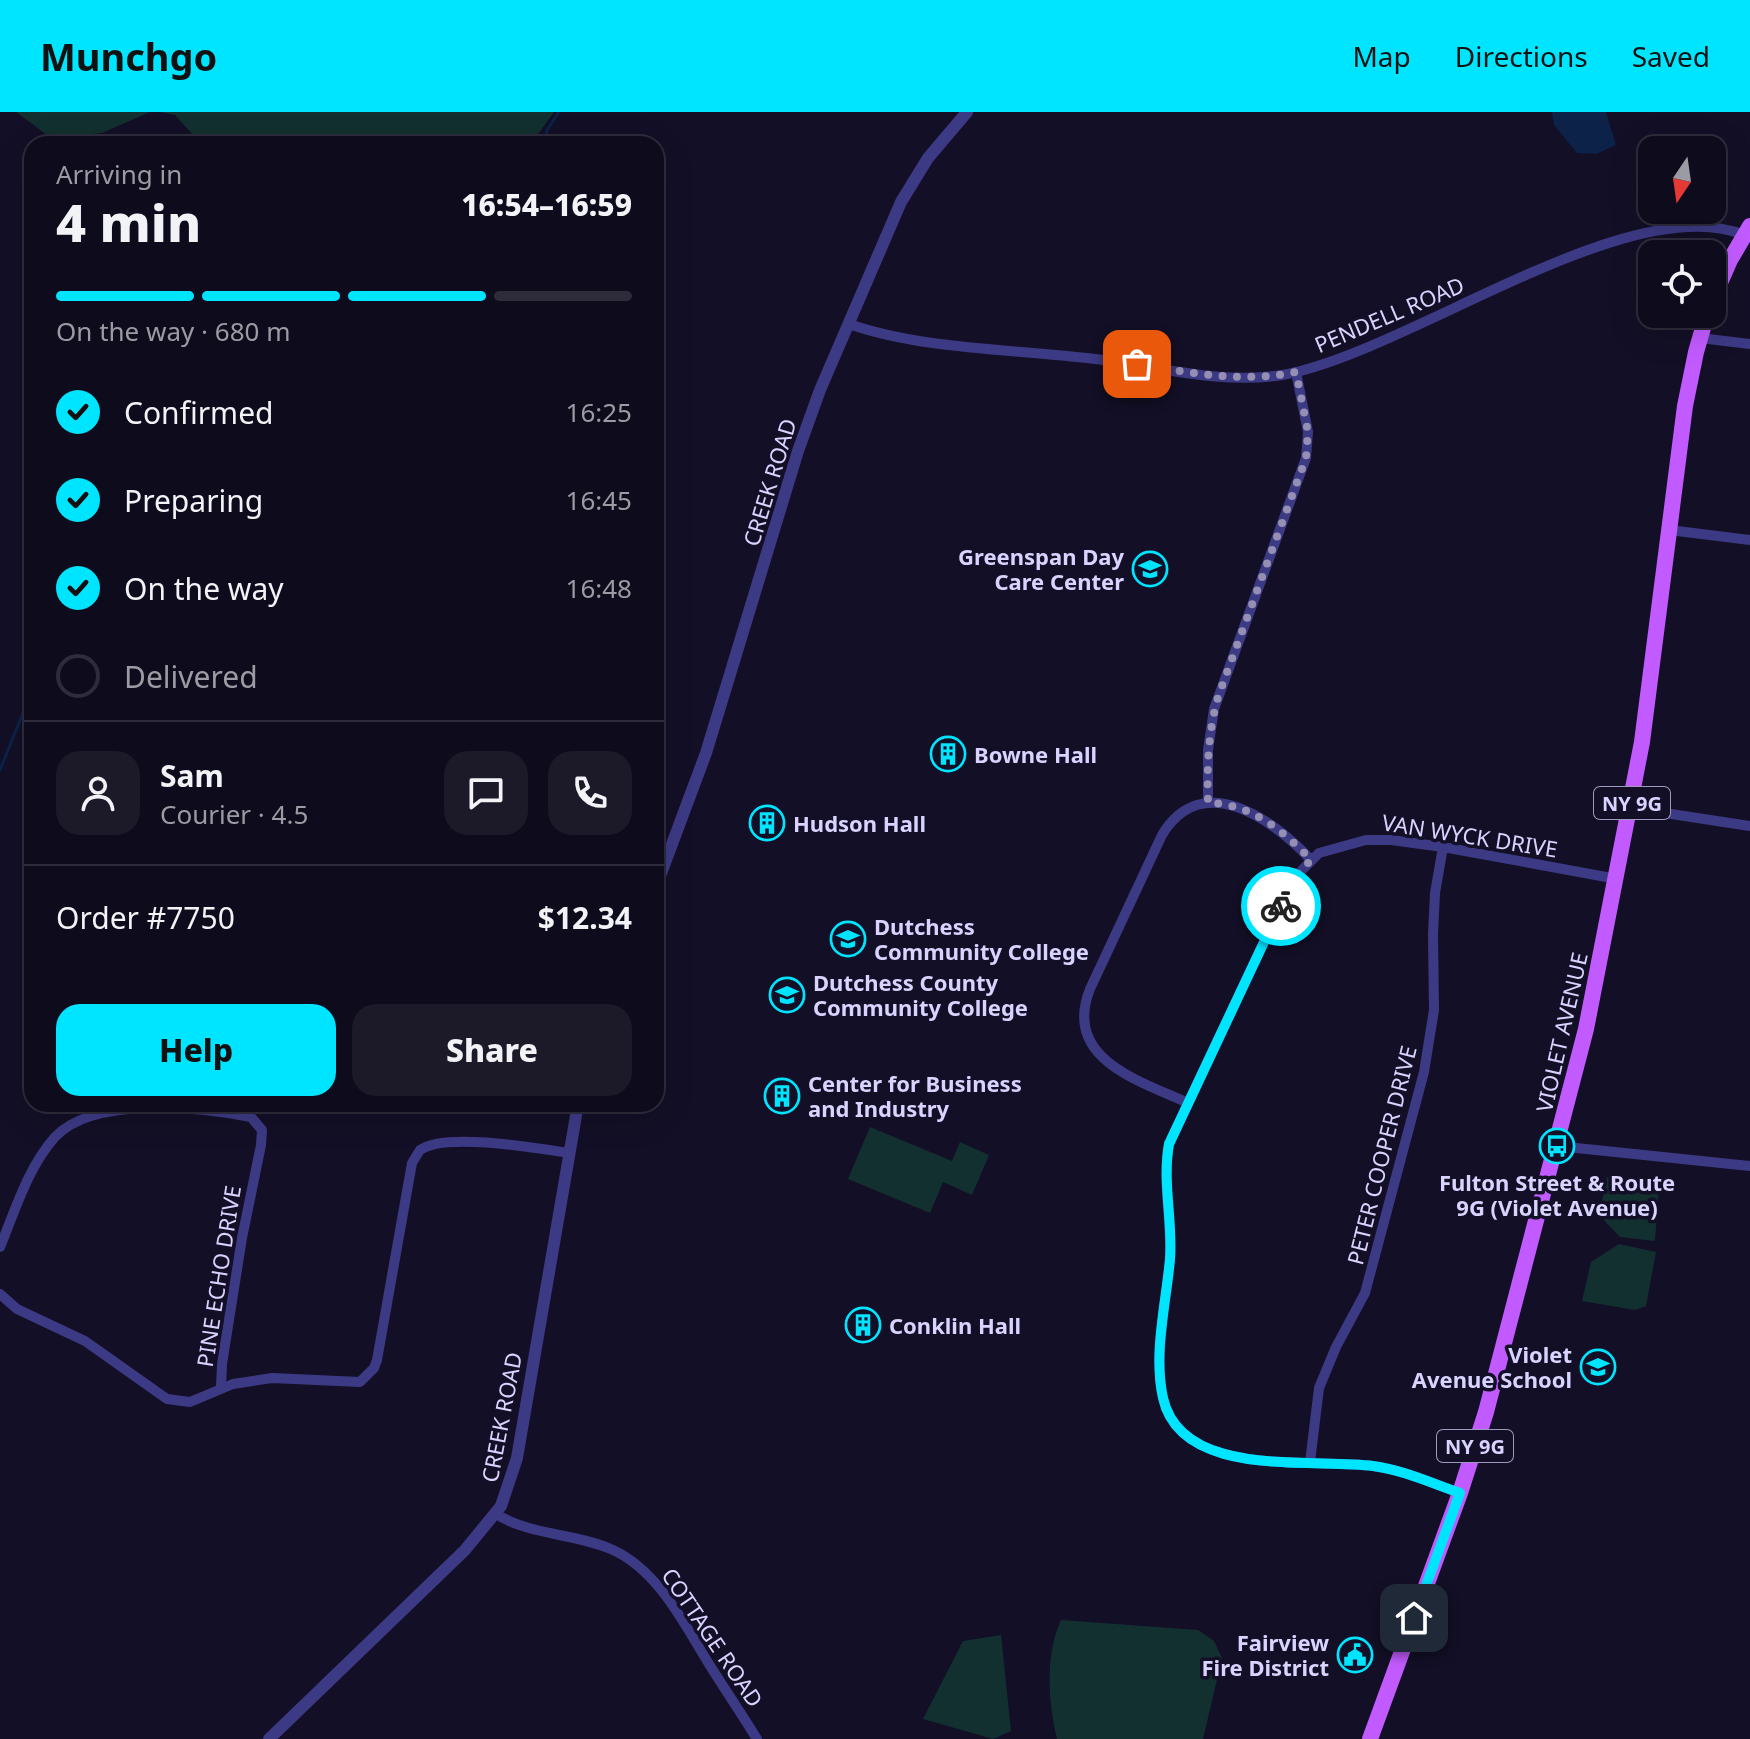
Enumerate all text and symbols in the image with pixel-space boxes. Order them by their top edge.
text: Munchgo [40,30,217,82]
text: Map [1352,37,1411,75]
text: Directions [1455,37,1588,75]
text: Saved [1632,37,1710,75]
north arrow [1638,136,1726,224]
map controls [1638,136,1726,328]
text: Arriving in [56,156,182,192]
text: 16:54–16:59 [461,184,632,225]
text: 4 min [56,186,201,257]
button: locate [1638,240,1726,328]
street label: PENDELL ROAD [1310,269,1468,359]
text: On the way · 680 m [56,313,290,349]
pin [1103,330,1171,398]
icon: bag [1115,342,1159,386]
icon: check [56,390,100,434]
text: Confirmed [124,392,274,433]
text: 16:25 [566,394,632,430]
street label: CREEK ROAD [735,415,803,549]
icon: check [56,478,100,522]
text: Preparing [124,480,263,521]
text: 16:45 [566,482,632,518]
place label: Greenspan Day Care Center [958,541,1124,596]
school or university icon: Greenspan Day Care Center [1131,550,1169,588]
icon: check [56,566,100,610]
text: On the way [124,568,284,609]
text: 16:48 [566,570,632,606]
text: Delivered [124,656,258,697]
building icon: Bowne Hall [929,735,967,773]
place label: Bowne Hall [974,739,1097,769]
button: person [56,751,140,835]
button: chat [444,751,528,835]
button: phone [548,751,632,835]
text: Sam [160,755,224,796]
road number: NY 9G [1594,787,1670,819]
text: Courier · 4.5 [160,796,308,832]
building icon: Hudson Hall [748,804,786,842]
street label: VAN WYCK DRIVE [1380,806,1560,864]
place label: Hudson Hall [793,808,926,838]
courier [1241,866,1321,946]
icon: bike [1259,884,1303,928]
text: Order #7750 [56,897,235,938]
text: $12.34 [538,897,632,938]
place label: Dutchess Community College [874,911,1089,966]
school or university icon: Dutchess Community College [829,920,867,958]
street label: VIOLET AVENUE [1528,949,1594,1115]
place label: Dutchess County Community College [813,967,1028,1022]
school or university icon: Dutchess County Community College [768,976,806,1014]
button: Help [56,1004,336,1096]
button: Share [352,1004,632,1096]
street label: PETER COOPER DRIVE [1339,1042,1423,1268]
place label: Center for Business and Industry [808,1068,1022,1123]
building icon: Center for Business and Industry [763,1077,801,1115]
bus stop icon: Fulton Street & Route 9G (Violet Avenue) [1538,1127,1576,1165]
place label: Fulton Street & Route 9G (Violet Avenue) [1439,1167,1675,1222]
street label: PINE ECHO DRIVE [189,1183,247,1369]
building icon: Conklin Hall [844,1306,882,1344]
place label: Conklin Hall [889,1310,1021,1340]
place label: Violet Avenue School [1412,1339,1572,1394]
school or university icon: Violet Avenue School [1579,1348,1617,1386]
street label: CREEK ROAD [474,1349,528,1485]
road number: NY 9G [1437,1430,1513,1462]
street label: COTTAGE ROAD [655,1562,771,1712]
pin [1380,1584,1448,1652]
icon: home [1392,1596,1436,1640]
place label: Fairview Fire District [1202,1627,1329,1682]
public building icon: Fairview Fire District [1336,1636,1374,1674]

